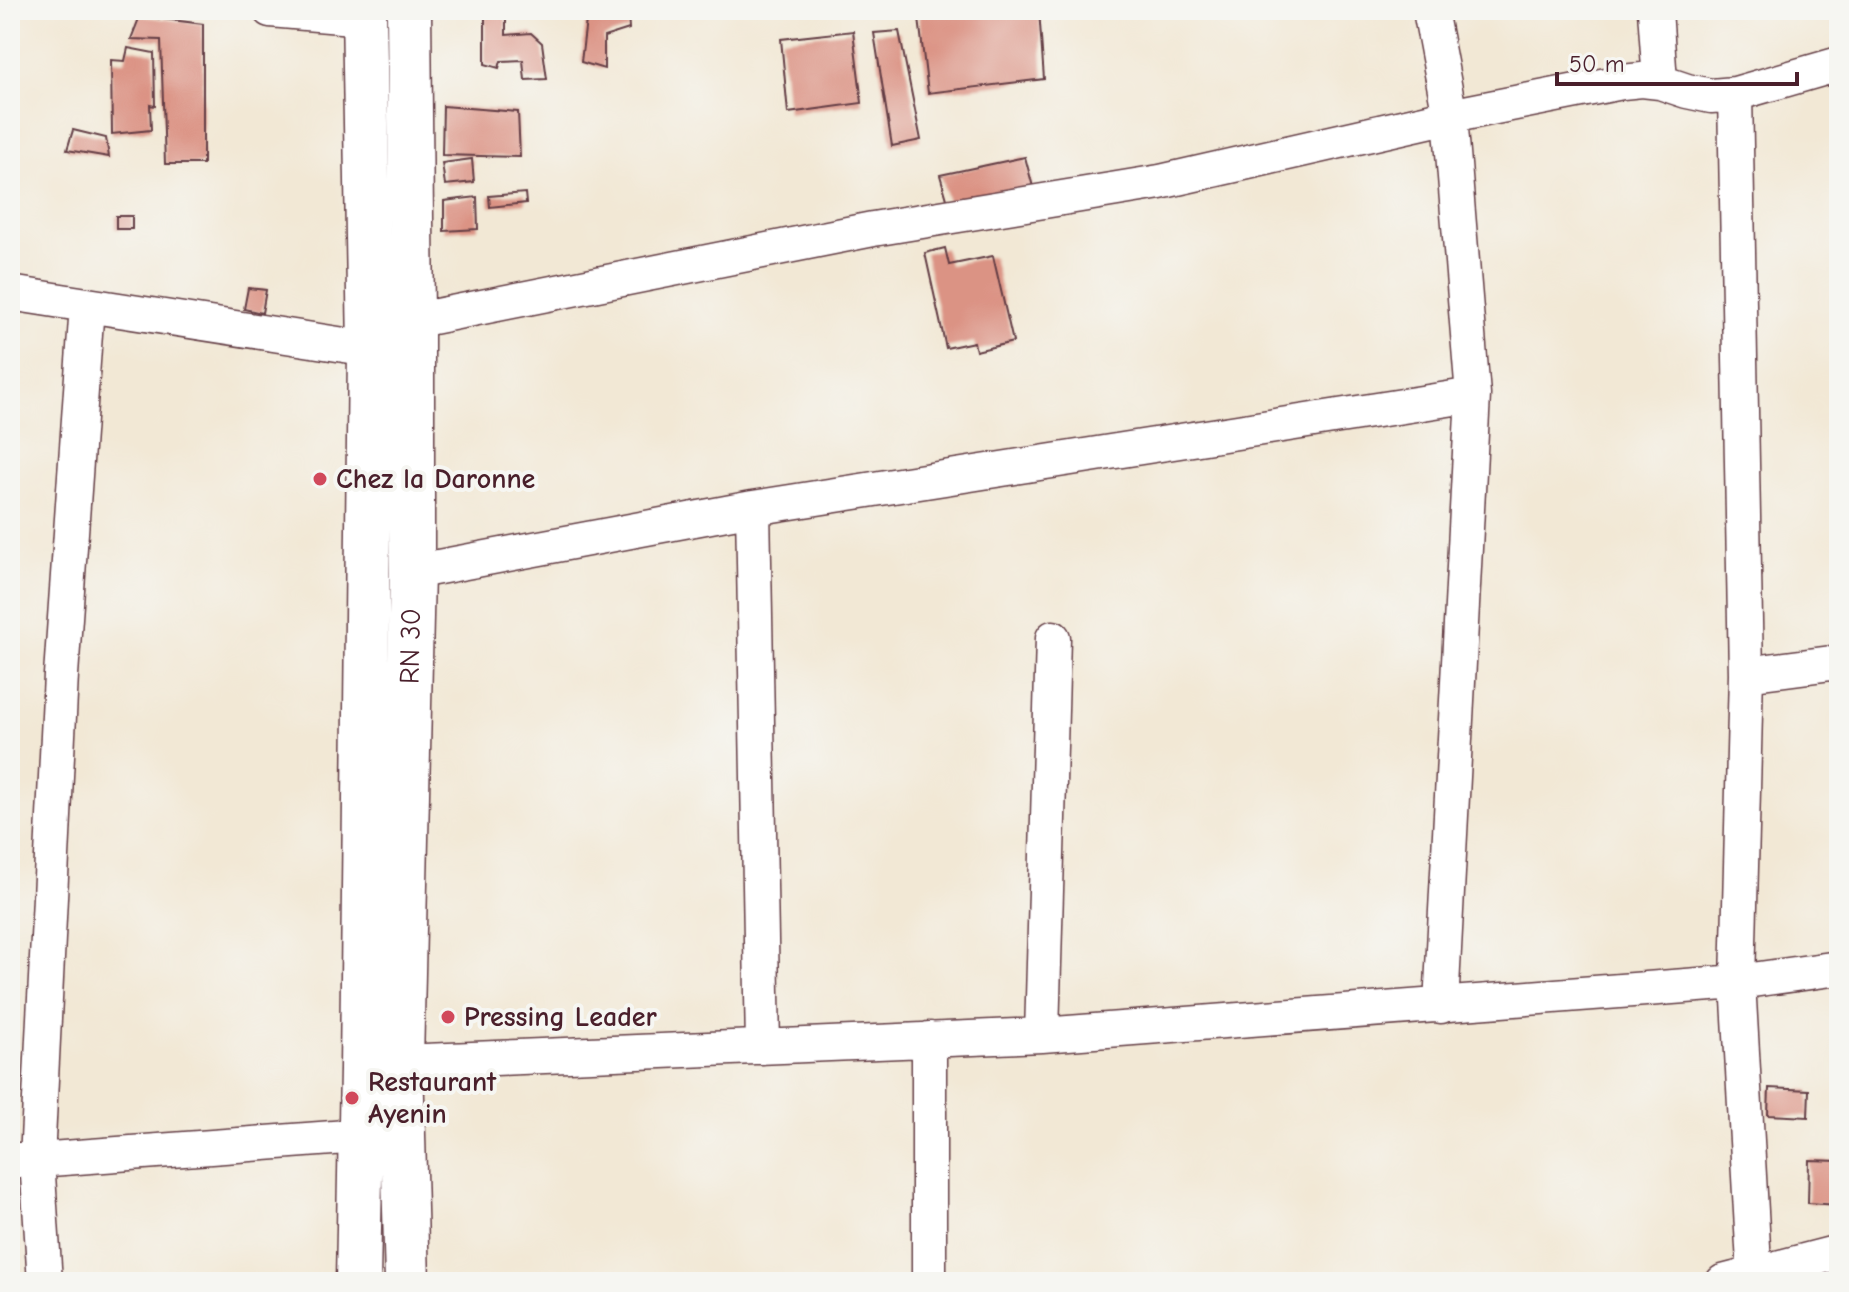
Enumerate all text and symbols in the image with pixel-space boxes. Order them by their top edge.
scale bar [1557,36,1797,86]
text: 50 m [1569,50,1625,78]
place label: Chez la Daronne [336,463,536,495]
marker: Chez la Daronne [311,470,329,488]
street label: RN 30 [393,608,427,684]
place label: Pressing Leader [464,1001,657,1033]
marker: Pressing Leader [439,1008,457,1026]
place label: Restaurant Ayenin [368,1066,497,1130]
marker: Restaurant Ayenin [343,1089,361,1107]

